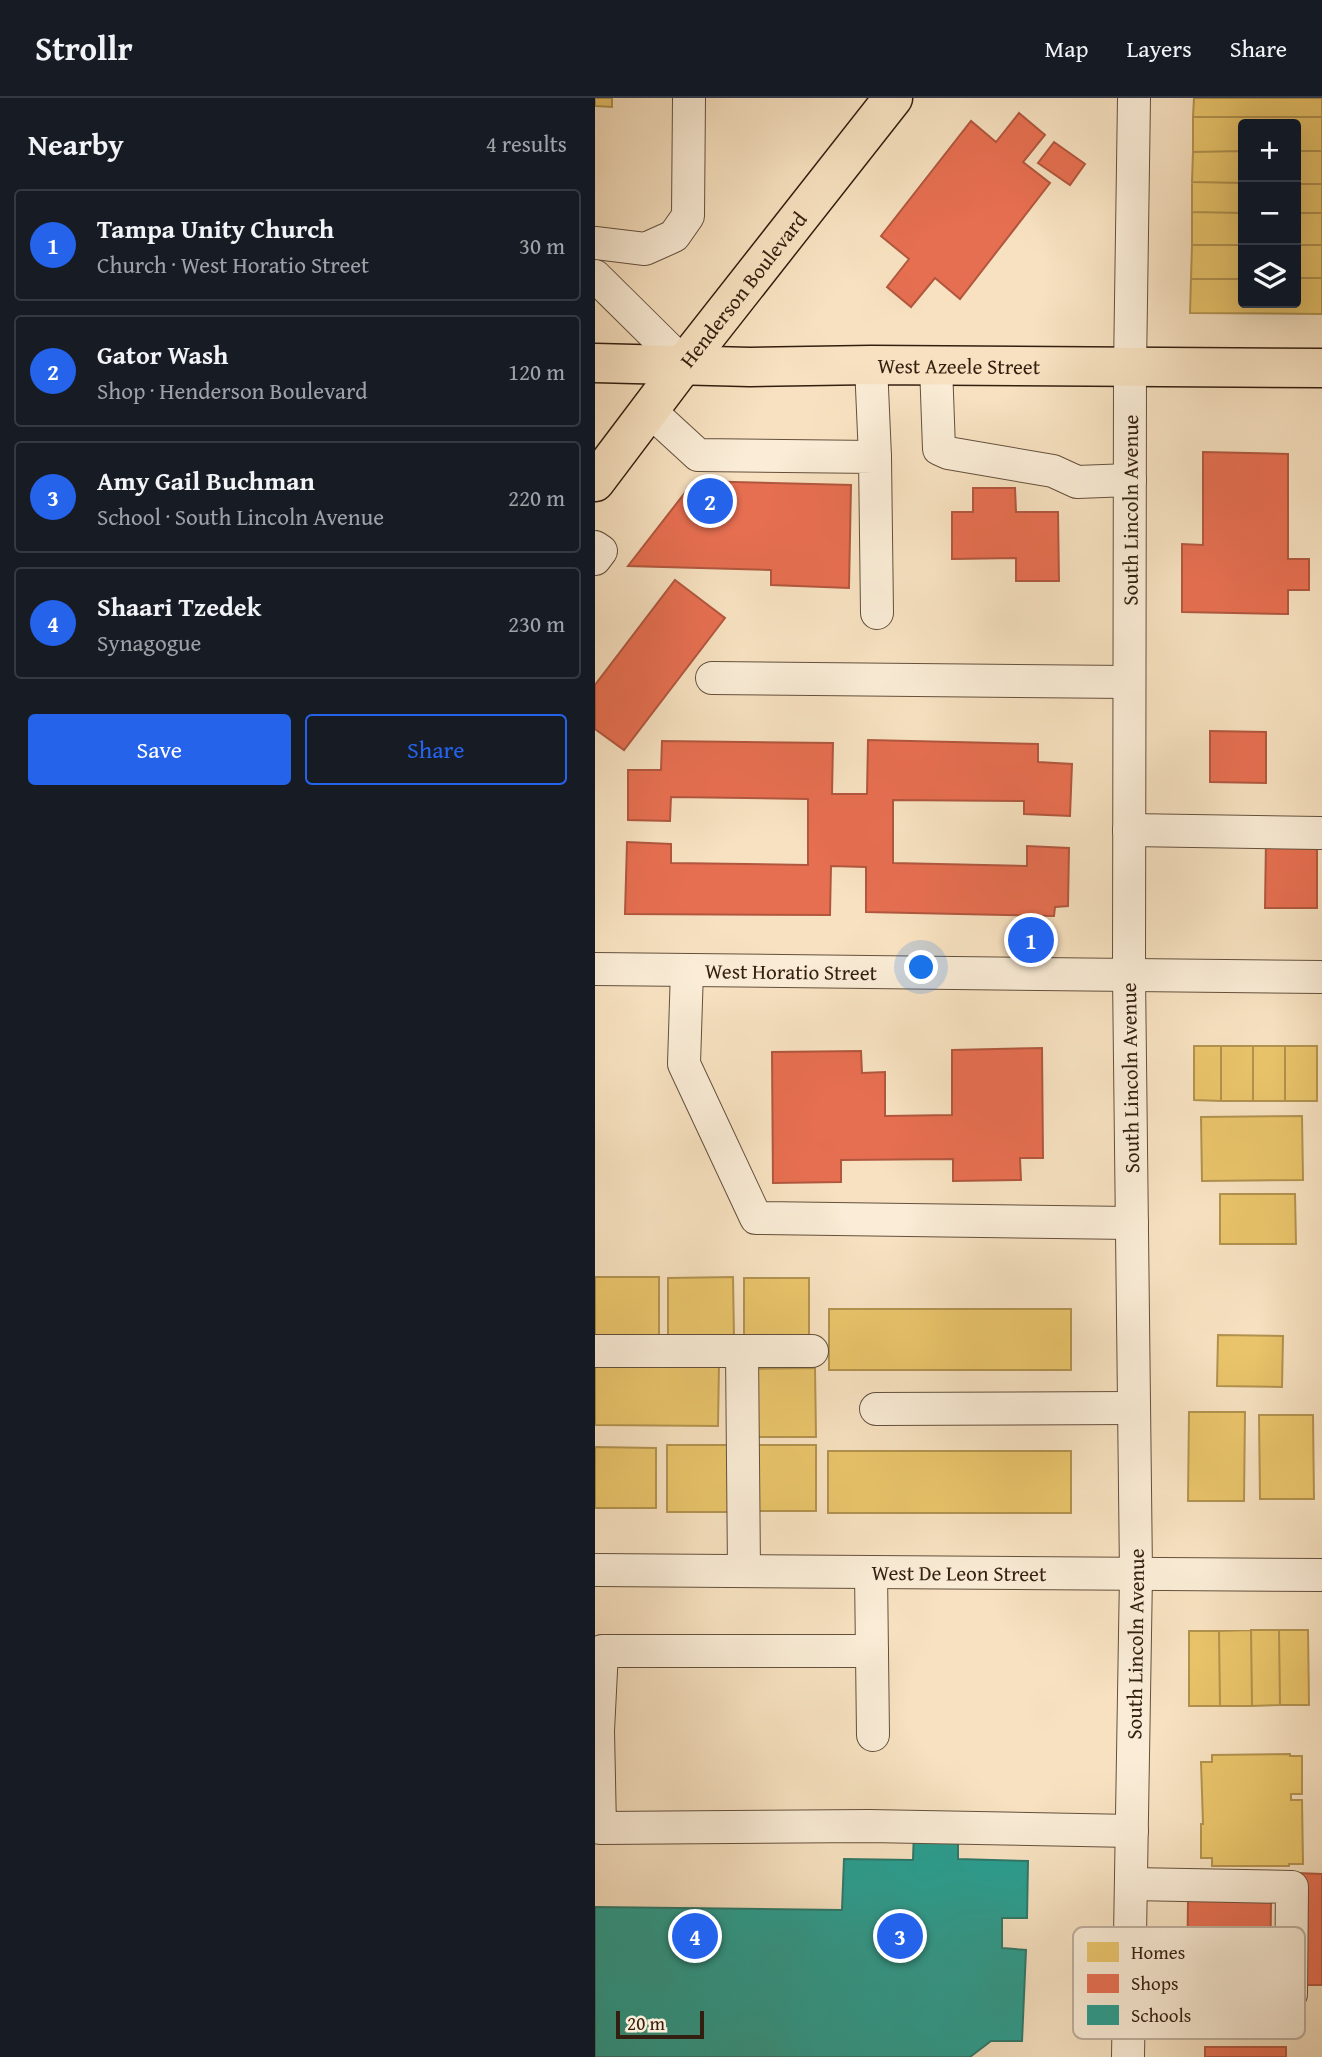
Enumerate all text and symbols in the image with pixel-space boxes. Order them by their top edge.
text: Strollr [35,24,133,72]
text: Map [1045,31,1088,66]
text: Layers [1126,31,1192,66]
text: Share [1230,31,1287,66]
map controls [1238,119,1301,308]
button: + [1238,119,1301,182]
text: Nearby [28,122,124,166]
text: 4 results [486,127,567,160]
button: − [1238,182,1301,245]
street label: Henderson Boulevard [672,204,814,374]
text: Tampa Unity Church [97,209,334,248]
text: 1 [47,229,59,262]
text: 30 m [519,229,565,262]
button: layers [1238,245,1301,308]
text: Church · West Horatio Street [97,248,369,281]
text: Gator Wash [97,335,228,374]
street label: West Azeele Street [878,350,1041,382]
text: 2 [47,355,59,388]
text: 120 m [508,355,565,388]
text: Shop · Henderson Boulevard [97,374,367,407]
street label: South Lincoln Avenue [1114,414,1145,606]
text: Amy Gail Buchman [97,461,315,500]
pin: 2 [687,475,733,527]
text: 3 [47,481,59,514]
text: 220 m [508,481,565,514]
text: School · South Lincoln Avenue [97,500,384,533]
text: Shaari Tzedek [97,587,261,626]
text: 4 [47,607,59,640]
text: 230 m [508,607,565,640]
text: Synagogue [97,626,201,659]
button: Save [28,714,291,785]
button: Share [305,714,567,785]
pin: 1 [1008,914,1054,966]
your location [904,950,938,984]
street label: West Horatio Street [705,955,878,988]
street label: South Lincoln Avenue [1113,982,1147,1174]
street label: South Lincoln Avenue [1118,1548,1152,1740]
street label: West De Leon Street [871,1556,1047,1589]
pin: 4 [672,1910,718,1962]
pin: 3 [877,1910,923,1962]
legend [1073,1927,1305,2039]
text: Homes [1131,1938,1185,1966]
text: Shops [1131,1969,1178,1997]
text: Schools [1131,2001,1191,2029]
scale bar [616,2008,703,2040]
text: 20 m [627,2009,665,2037]

